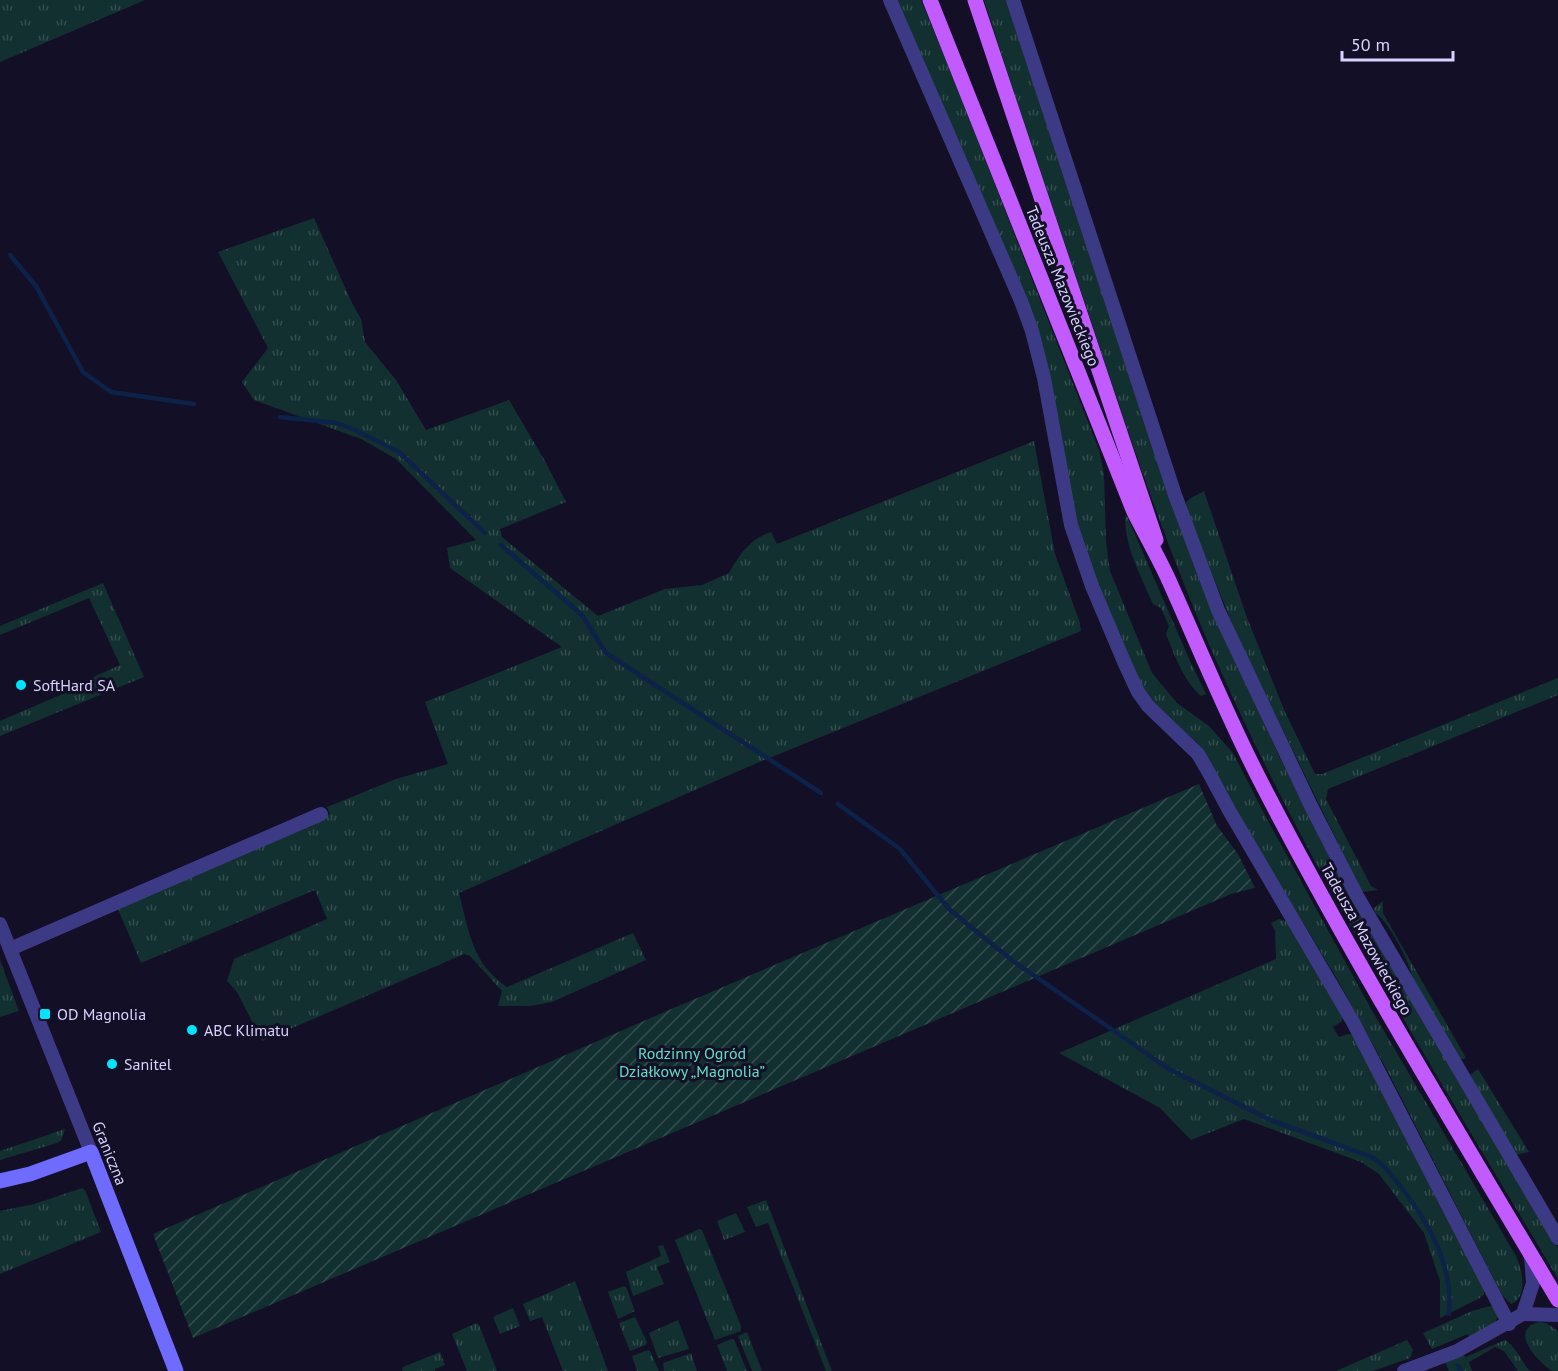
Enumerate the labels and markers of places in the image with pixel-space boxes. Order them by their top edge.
place label: SoftHard SA [33,675,116,695]
marker: SoftHard SA [14,678,28,692]
place label: OD Magnolia [57,1004,146,1024]
marker: OD Magnolia [38,1007,52,1021]
place label: ABC Klimatu [204,1020,289,1040]
marker: ABC Klimatu [185,1023,199,1037]
place label: Sanitel [124,1054,172,1074]
marker: Sanitel [105,1057,119,1071]

